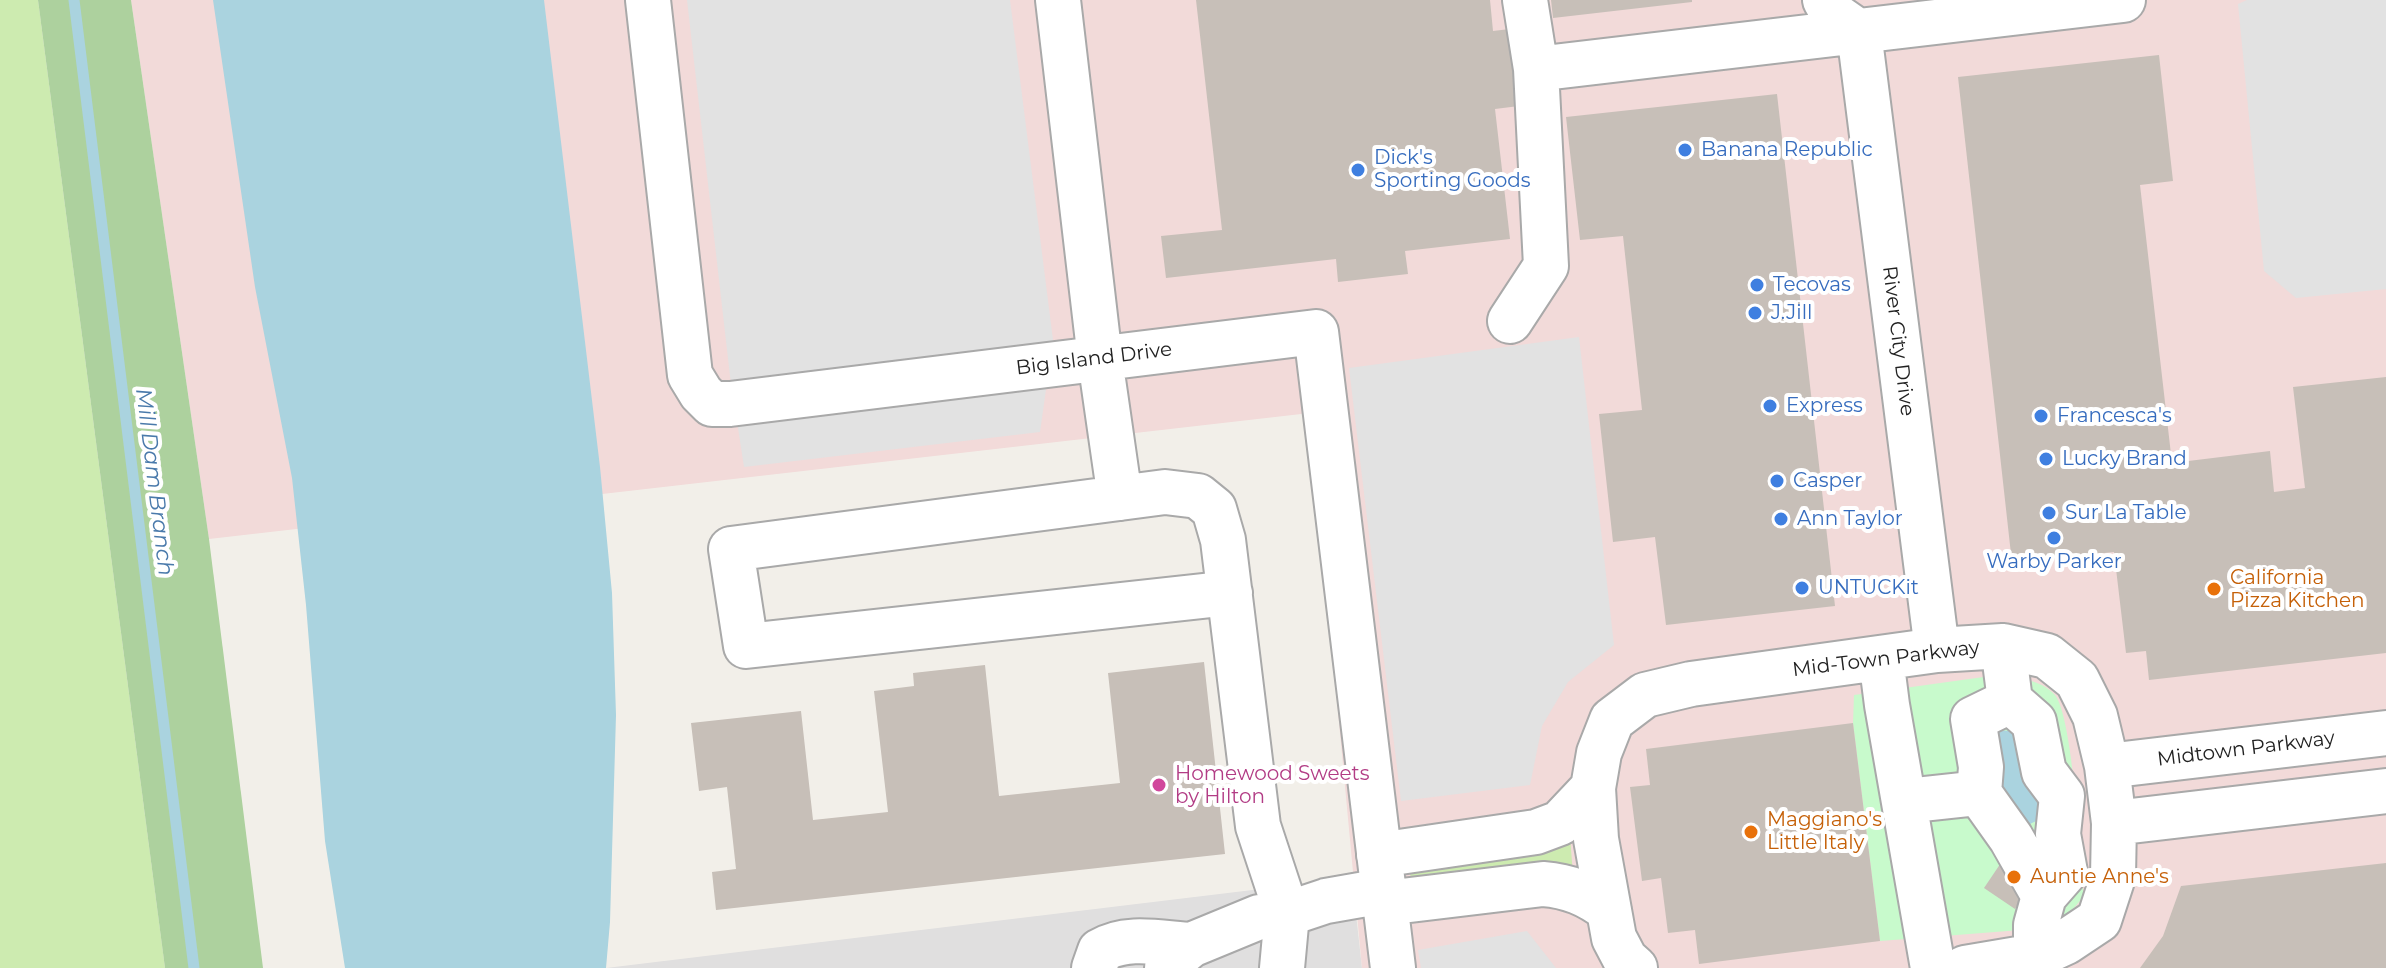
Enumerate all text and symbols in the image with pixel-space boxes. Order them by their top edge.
place label: Banana Republic [1701,138,1873,162]
marker: Banana Republic [1676,141,1694,159]
place label: Dick's Sporting Goods [1374,146,1531,193]
marker: Dick's Sporting Goods [1349,161,1367,179]
street label: River City Drive [1877,265,1919,417]
place label: Tecovas [1773,273,1851,297]
marker: Tecovas [1748,276,1766,294]
place label: J.Jill [1771,301,1812,325]
marker: J.Jill [1746,304,1764,322]
street label: Big Island Drive [1015,338,1173,380]
water label: Mill Dam Branch [129,387,179,577]
place label: Express [1786,394,1863,418]
marker: Express [1761,397,1779,415]
place label: Francesca's [2057,404,2172,428]
marker: Francesca's [2032,407,2050,425]
place label: Lucky Brand [2062,447,2187,471]
marker: Lucky Brand [2037,450,2055,468]
place label: Casper [1793,469,1862,493]
marker: Casper [1768,472,1786,490]
place label: Sur La Table [2065,501,2187,525]
marker: Sur La Table [2040,504,2058,522]
place label: Ann Taylor [1797,507,1903,531]
marker: Ann Taylor [1772,510,1790,528]
marker: Warby Parker [2045,529,2063,547]
place label: Warby Parker [1986,550,2122,574]
place label: California Pizza Kitchen [2230,566,2365,613]
place label: UNTUCKit [1818,576,1919,600]
marker: UNTUCKit [1793,579,1811,597]
marker: California Pizza Kitchen [2205,580,2223,598]
street label: Mid-Town Parkway [1791,636,1981,682]
street label: Midtown Parkway [2156,726,2336,772]
place label: Homewood Sweets by Hilton [1175,762,1369,809]
marker: Homewood Sweets by Hilton [1150,776,1168,794]
place label: Maggiano's Little Italy [1767,808,1882,855]
marker: Maggiano's Little Italy [1742,823,1760,841]
place label: Auntie Anne's [2030,865,2169,889]
marker: Auntie Anne's [2005,868,2023,886]

